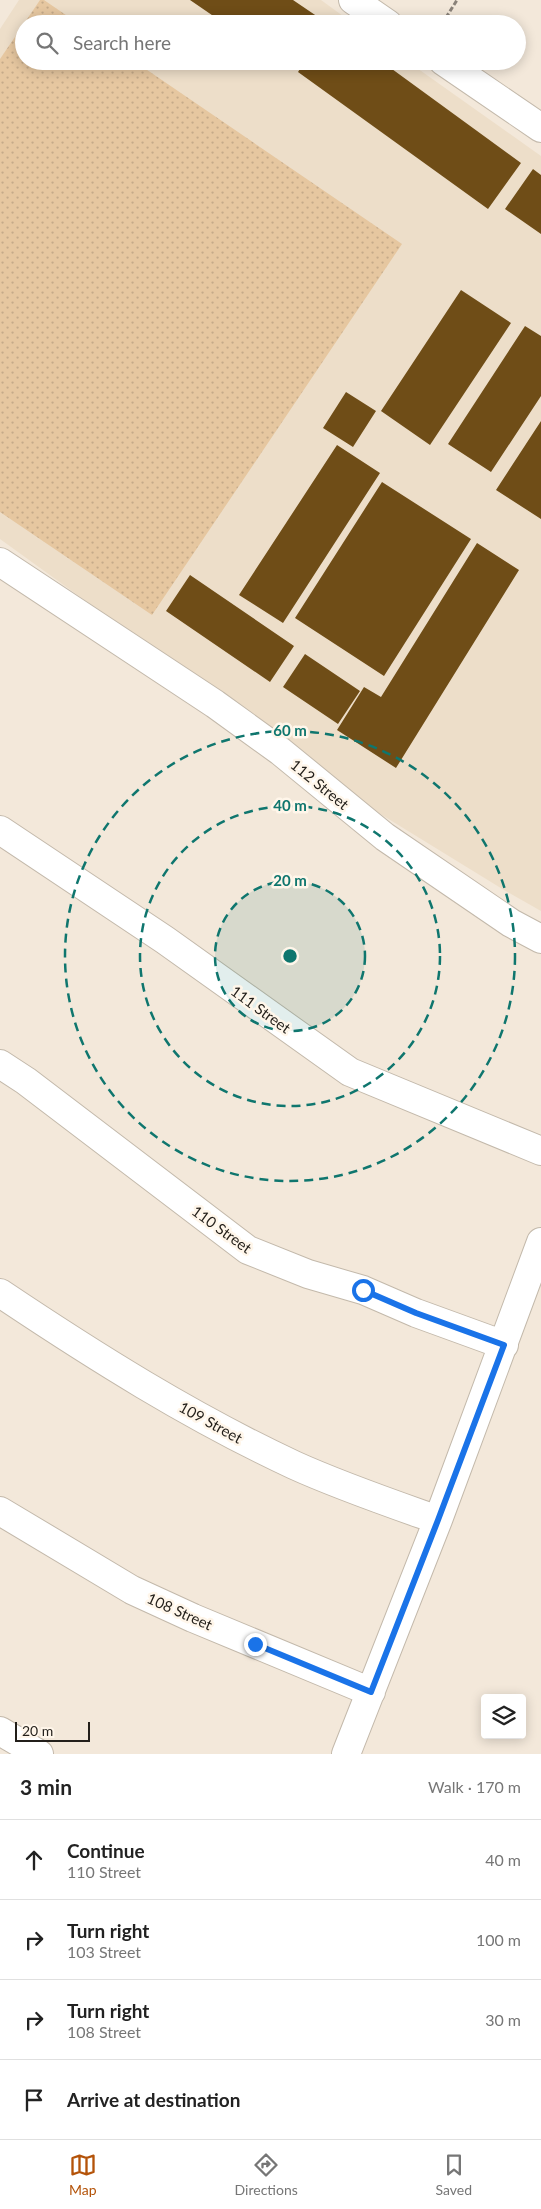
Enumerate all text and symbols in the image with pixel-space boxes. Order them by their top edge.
search box [15,15,526,70]
icon: search [33,29,61,57]
text: Search here [73,31,171,54]
text: 60 m [273,721,307,739]
street label: 112 Street [287,755,353,813]
text: 40 m [273,796,307,814]
text: 20 m [273,871,307,889]
centre of rings [281,947,299,965]
street label: 111 Street [228,981,295,1037]
street label: 110 Street [189,1201,256,1257]
route start [352,1279,375,1302]
street label: 109 Street [176,1397,246,1447]
street label: 108 Street [145,1589,216,1634]
route end [244,1633,267,1656]
map controls [481,1694,526,1739]
button: layers [481,1694,526,1739]
scale bar [15,1719,90,1742]
text: 20 m [22,1722,53,1739]
text: 3 min [20,1774,72,1799]
text: Walk · 170 m [428,1777,521,1796]
text: Continue [67,1839,145,1862]
icon: ahead [20,1846,48,1874]
text: 40 m [485,1850,521,1869]
text: 110 Street [67,1862,141,1881]
text: Turn right [67,1919,149,1942]
icon: right [20,1926,48,1954]
text: 100 m [476,1930,521,1949]
text: 103 Street [67,1942,141,1961]
text: Turn right [67,1999,149,2022]
icon: right [20,2006,48,2034]
text: 30 m [485,2010,521,2029]
text: 108 Street [67,2022,141,2041]
icon: arrive [20,2086,48,2114]
text: Arrive at destination [67,2088,240,2111]
tab: Map [69,2151,97,2198]
tab: Directions [235,2151,298,2198]
tab: Saved [436,2151,472,2198]

